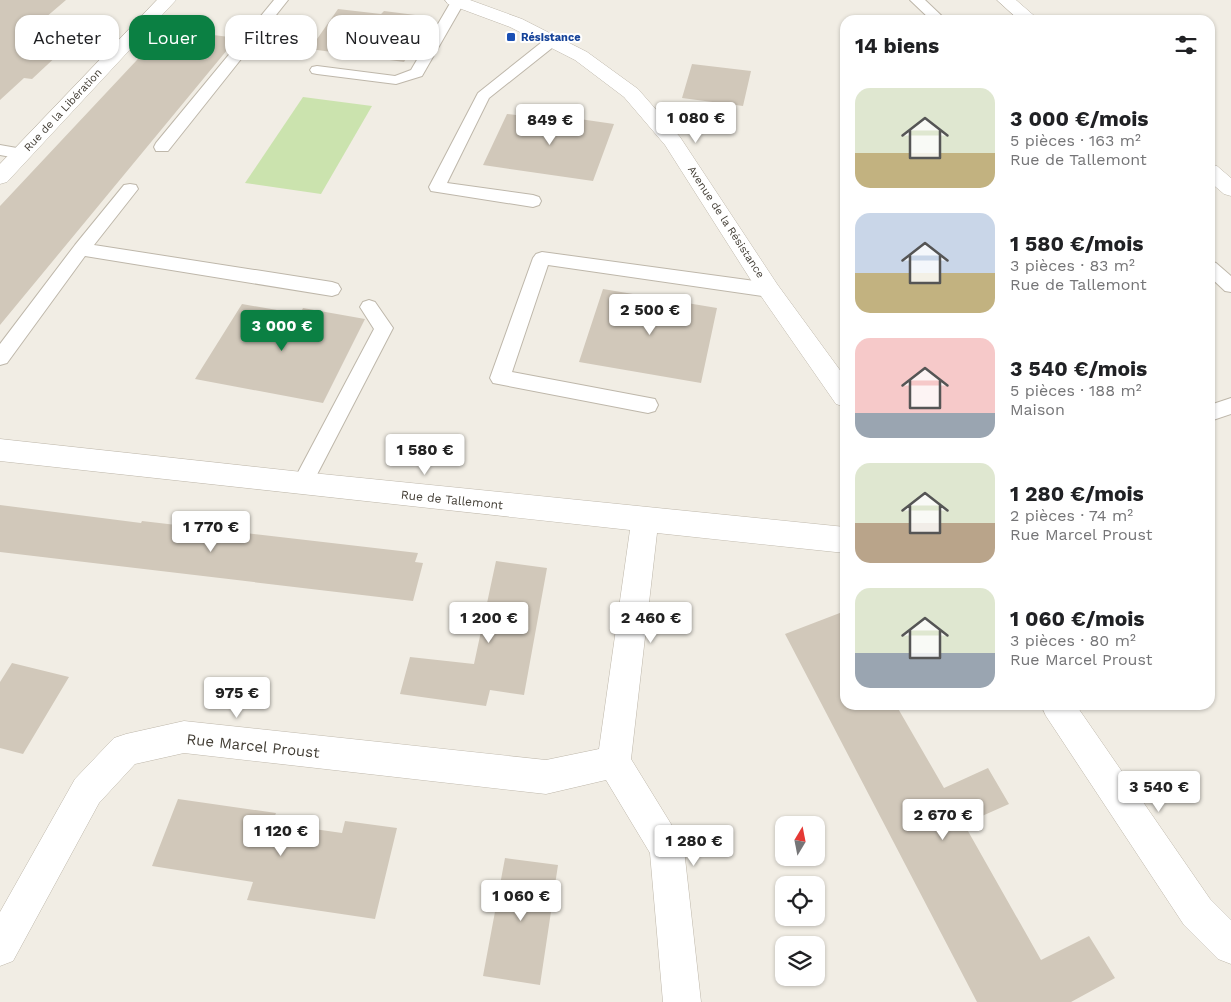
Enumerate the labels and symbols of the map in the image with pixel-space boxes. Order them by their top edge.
marker: Résistance [505,31,517,43]
place label: Résistance [521,31,581,44]
street label: Rue de la Libération [21,66,105,154]
pin: 1 080 € [650,102,742,144]
pin: 849 € [515,104,585,146]
street label: Avenue de la Résistance [685,164,767,280]
pin: 2 500 € [604,294,696,336]
pin: 3 000 € [236,310,328,352]
pin: 1 580 € [379,434,471,476]
street label: Rue de Tallemont [400,488,504,512]
pin: 1 770 € [165,510,257,553]
pin: 1 200 € [443,602,535,644]
pin: 2 460 € [605,602,697,644]
pin: 975 € [202,676,272,719]
street label: Rue Marcel Proust [186,730,321,762]
pin: 3 540 € [1113,770,1205,813]
pin: 2 670 € [897,798,989,841]
pin: 1 120 € [235,814,327,857]
north arrow [775,816,825,866]
pin: 1 280 € [648,824,740,867]
pin: 1 060 € [475,880,567,922]

